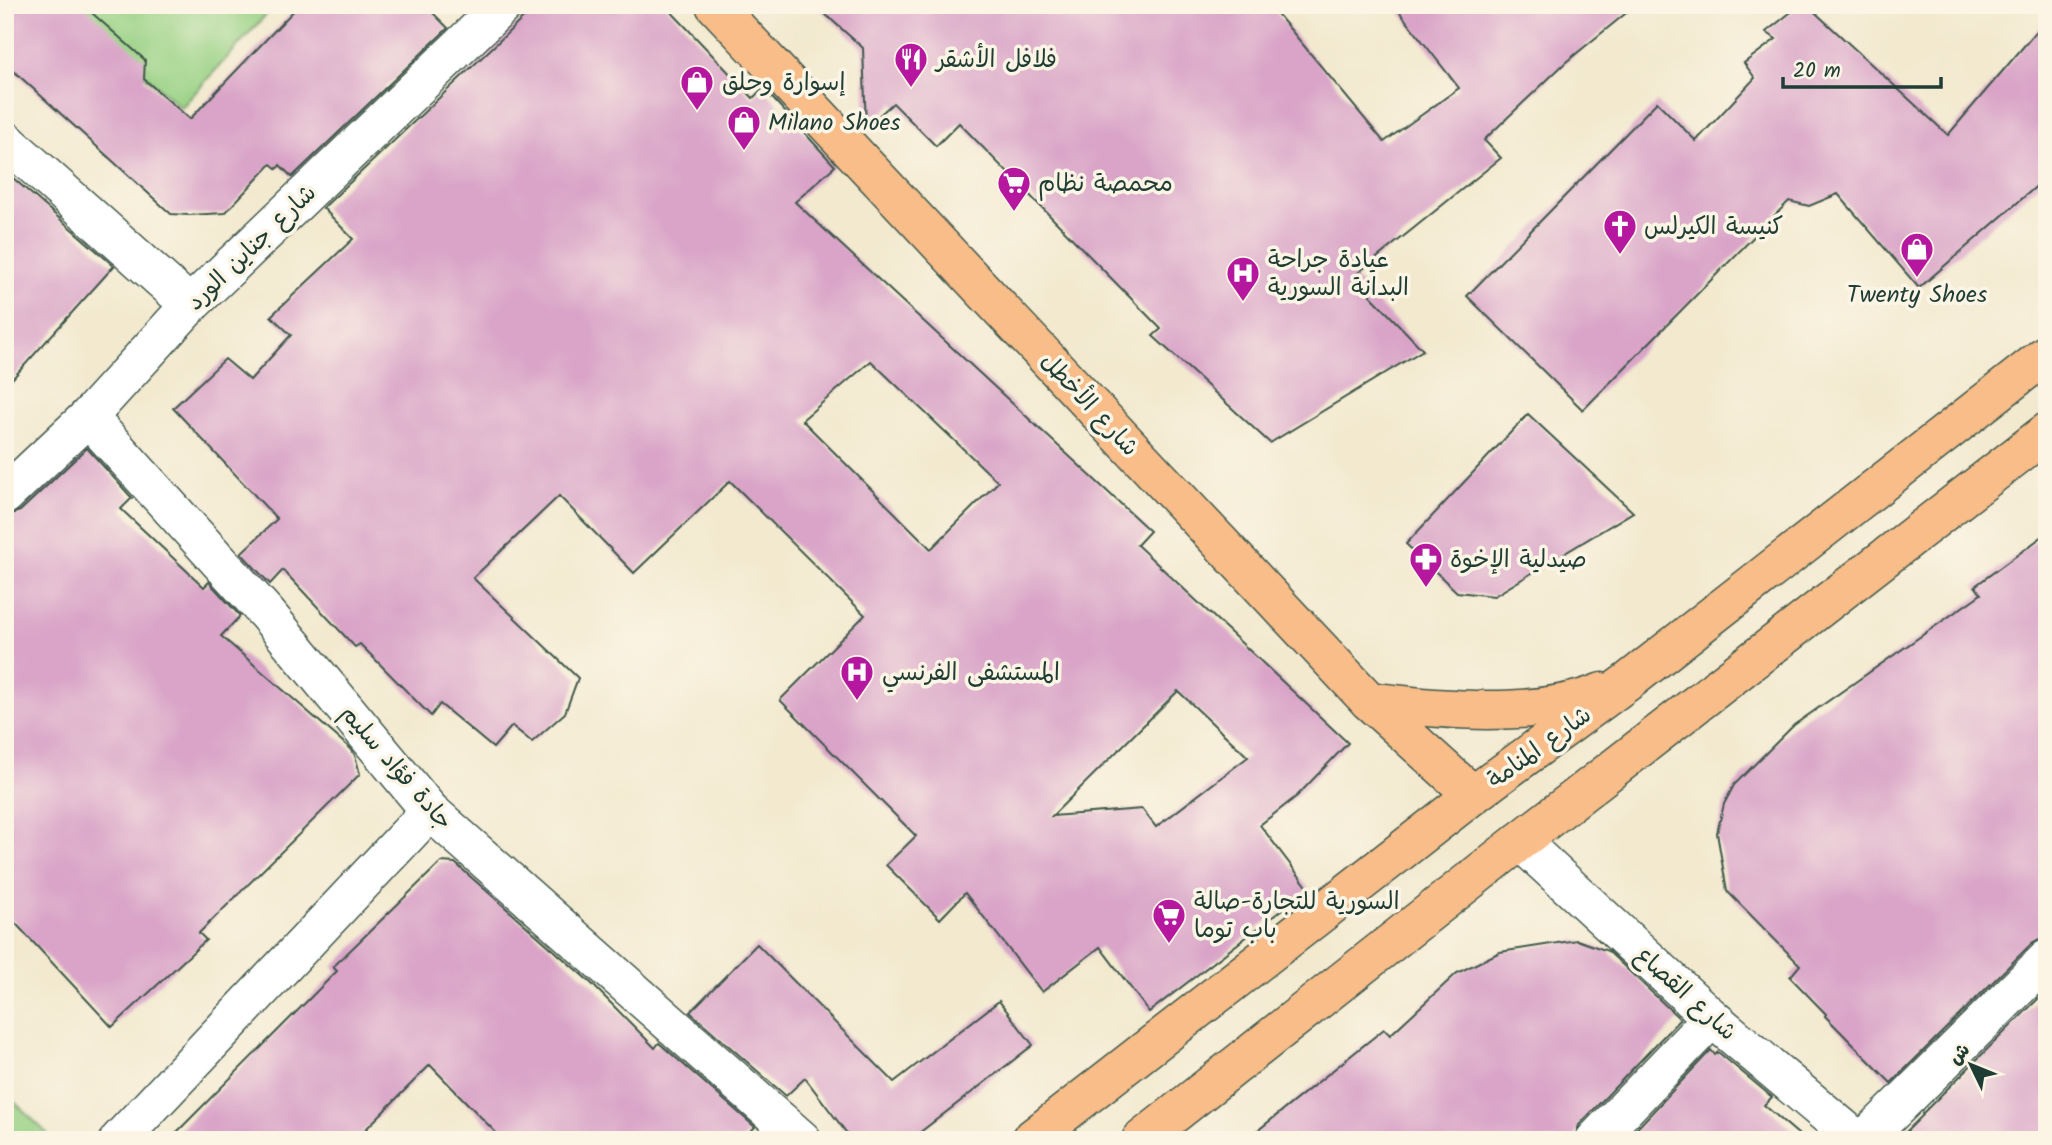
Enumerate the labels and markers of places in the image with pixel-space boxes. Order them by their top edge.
restaurant icon: فلافل الأشقر [892,40,930,89]
place label: فلافل الأشقر [934,41,1057,80]
shop icon: إسوارة وحلق [678,63,716,112]
place label: إسوارة وحلق [722,64,845,103]
shop icon: Milano Shoes [725,103,763,152]
place label: Milano Shoes [768,104,901,143]
supermarket icon: محمصة نظام [995,164,1033,213]
place label: محمصة نظام [1038,165,1173,204]
church icon: كنيسة الكيرلس [1601,207,1639,256]
place label: كنيسة الكيرلس [1644,208,1783,247]
shop icon: Twenty Shoes [1898,230,1936,279]
place label: عيادة جراحة البدانة السورية [1268,241,1409,308]
hospital icon: عيادة جراحة البدانة السورية [1224,254,1262,303]
place label: Twenty Shoes [1847,276,1987,315]
pharmacy icon: صيدلية الإخوة [1407,540,1445,589]
place label: صيدلية الإخوة [1450,541,1587,580]
hospital icon: المستشفى الفرنسي [838,653,876,702]
place label: المستشفى الفرنسي [882,654,1060,693]
place label: السورية للتجارة-صالة باب توما [1194,883,1400,950]
supermarket icon: السورية للتجارة-صالة باب توما [1150,896,1188,945]

